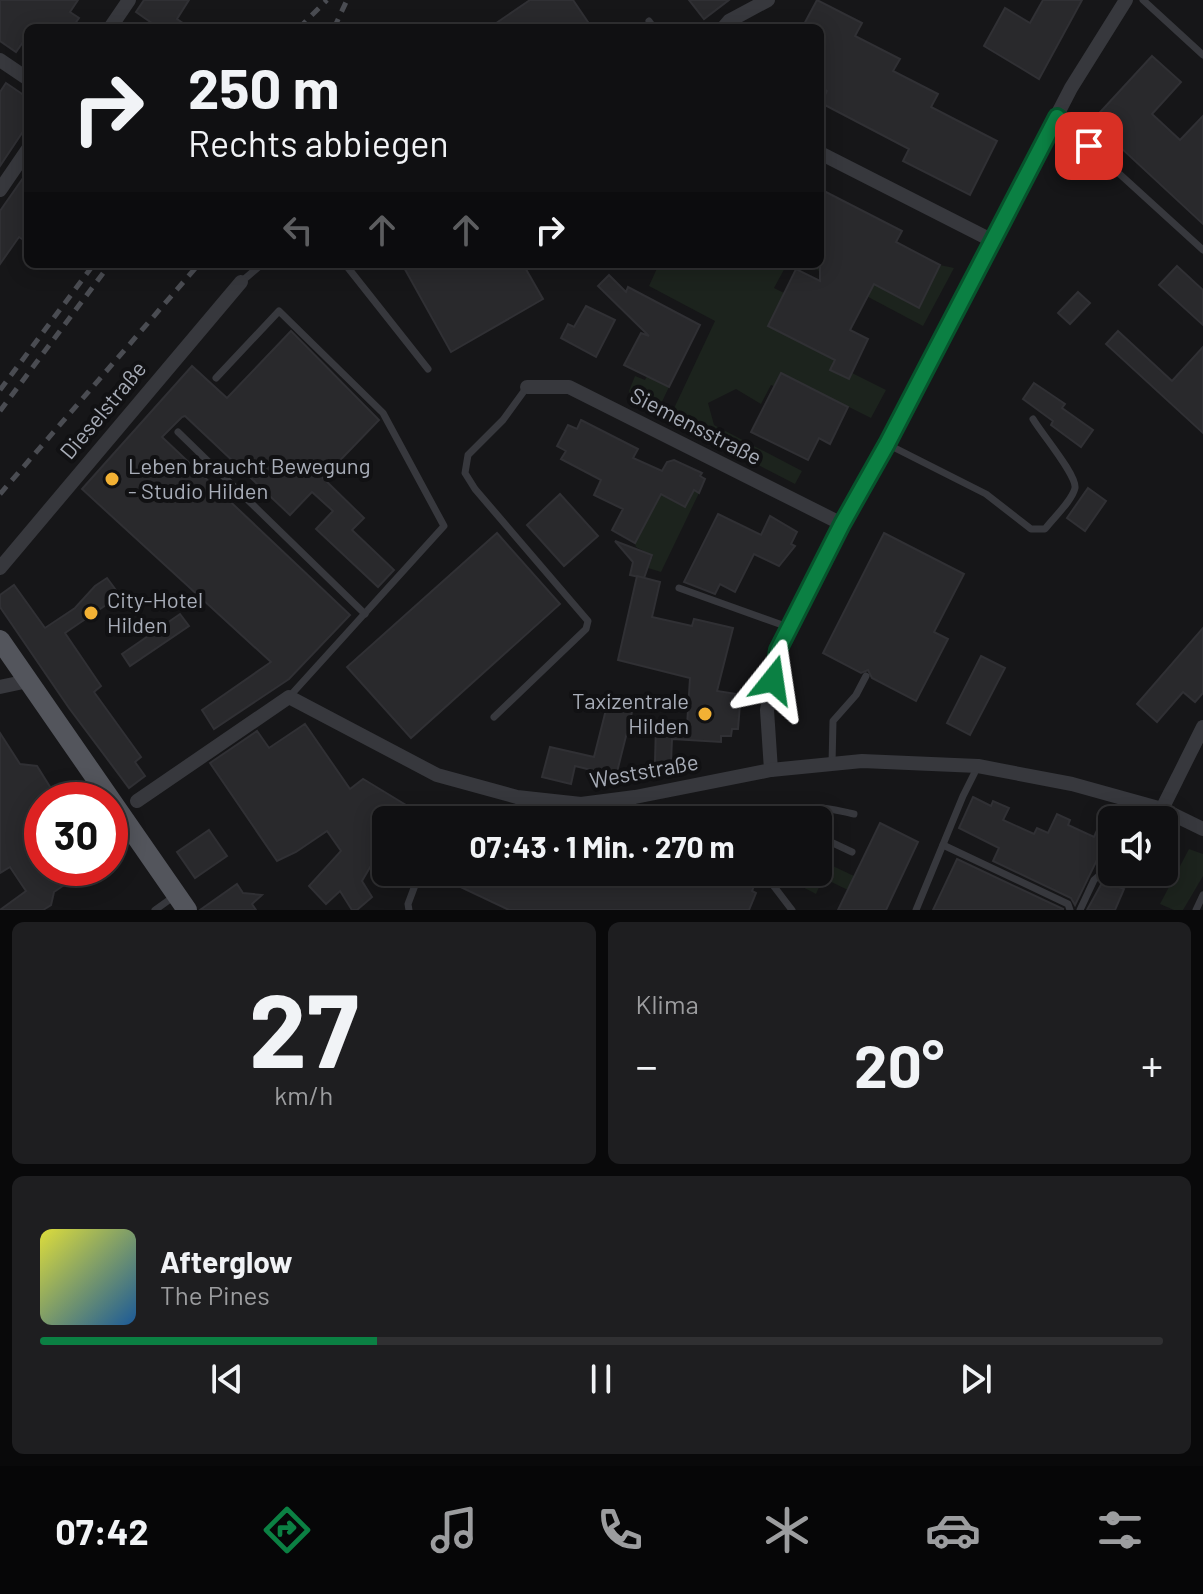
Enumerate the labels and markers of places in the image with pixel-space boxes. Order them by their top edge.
pin [1055,112,1123,180]
place label: Leben braucht Bewegung - Studio Hilden [128,452,370,503]
marker: Leben braucht Bewegung - Studio Hilden [103,470,121,488]
place label: City-Hotel Hilden [107,586,203,637]
marker: City-Hotel Hilden [82,604,100,622]
place label: Taxizentrale Hilden [572,687,689,738]
marker: Taxizentrale Hilden [696,705,714,723]

